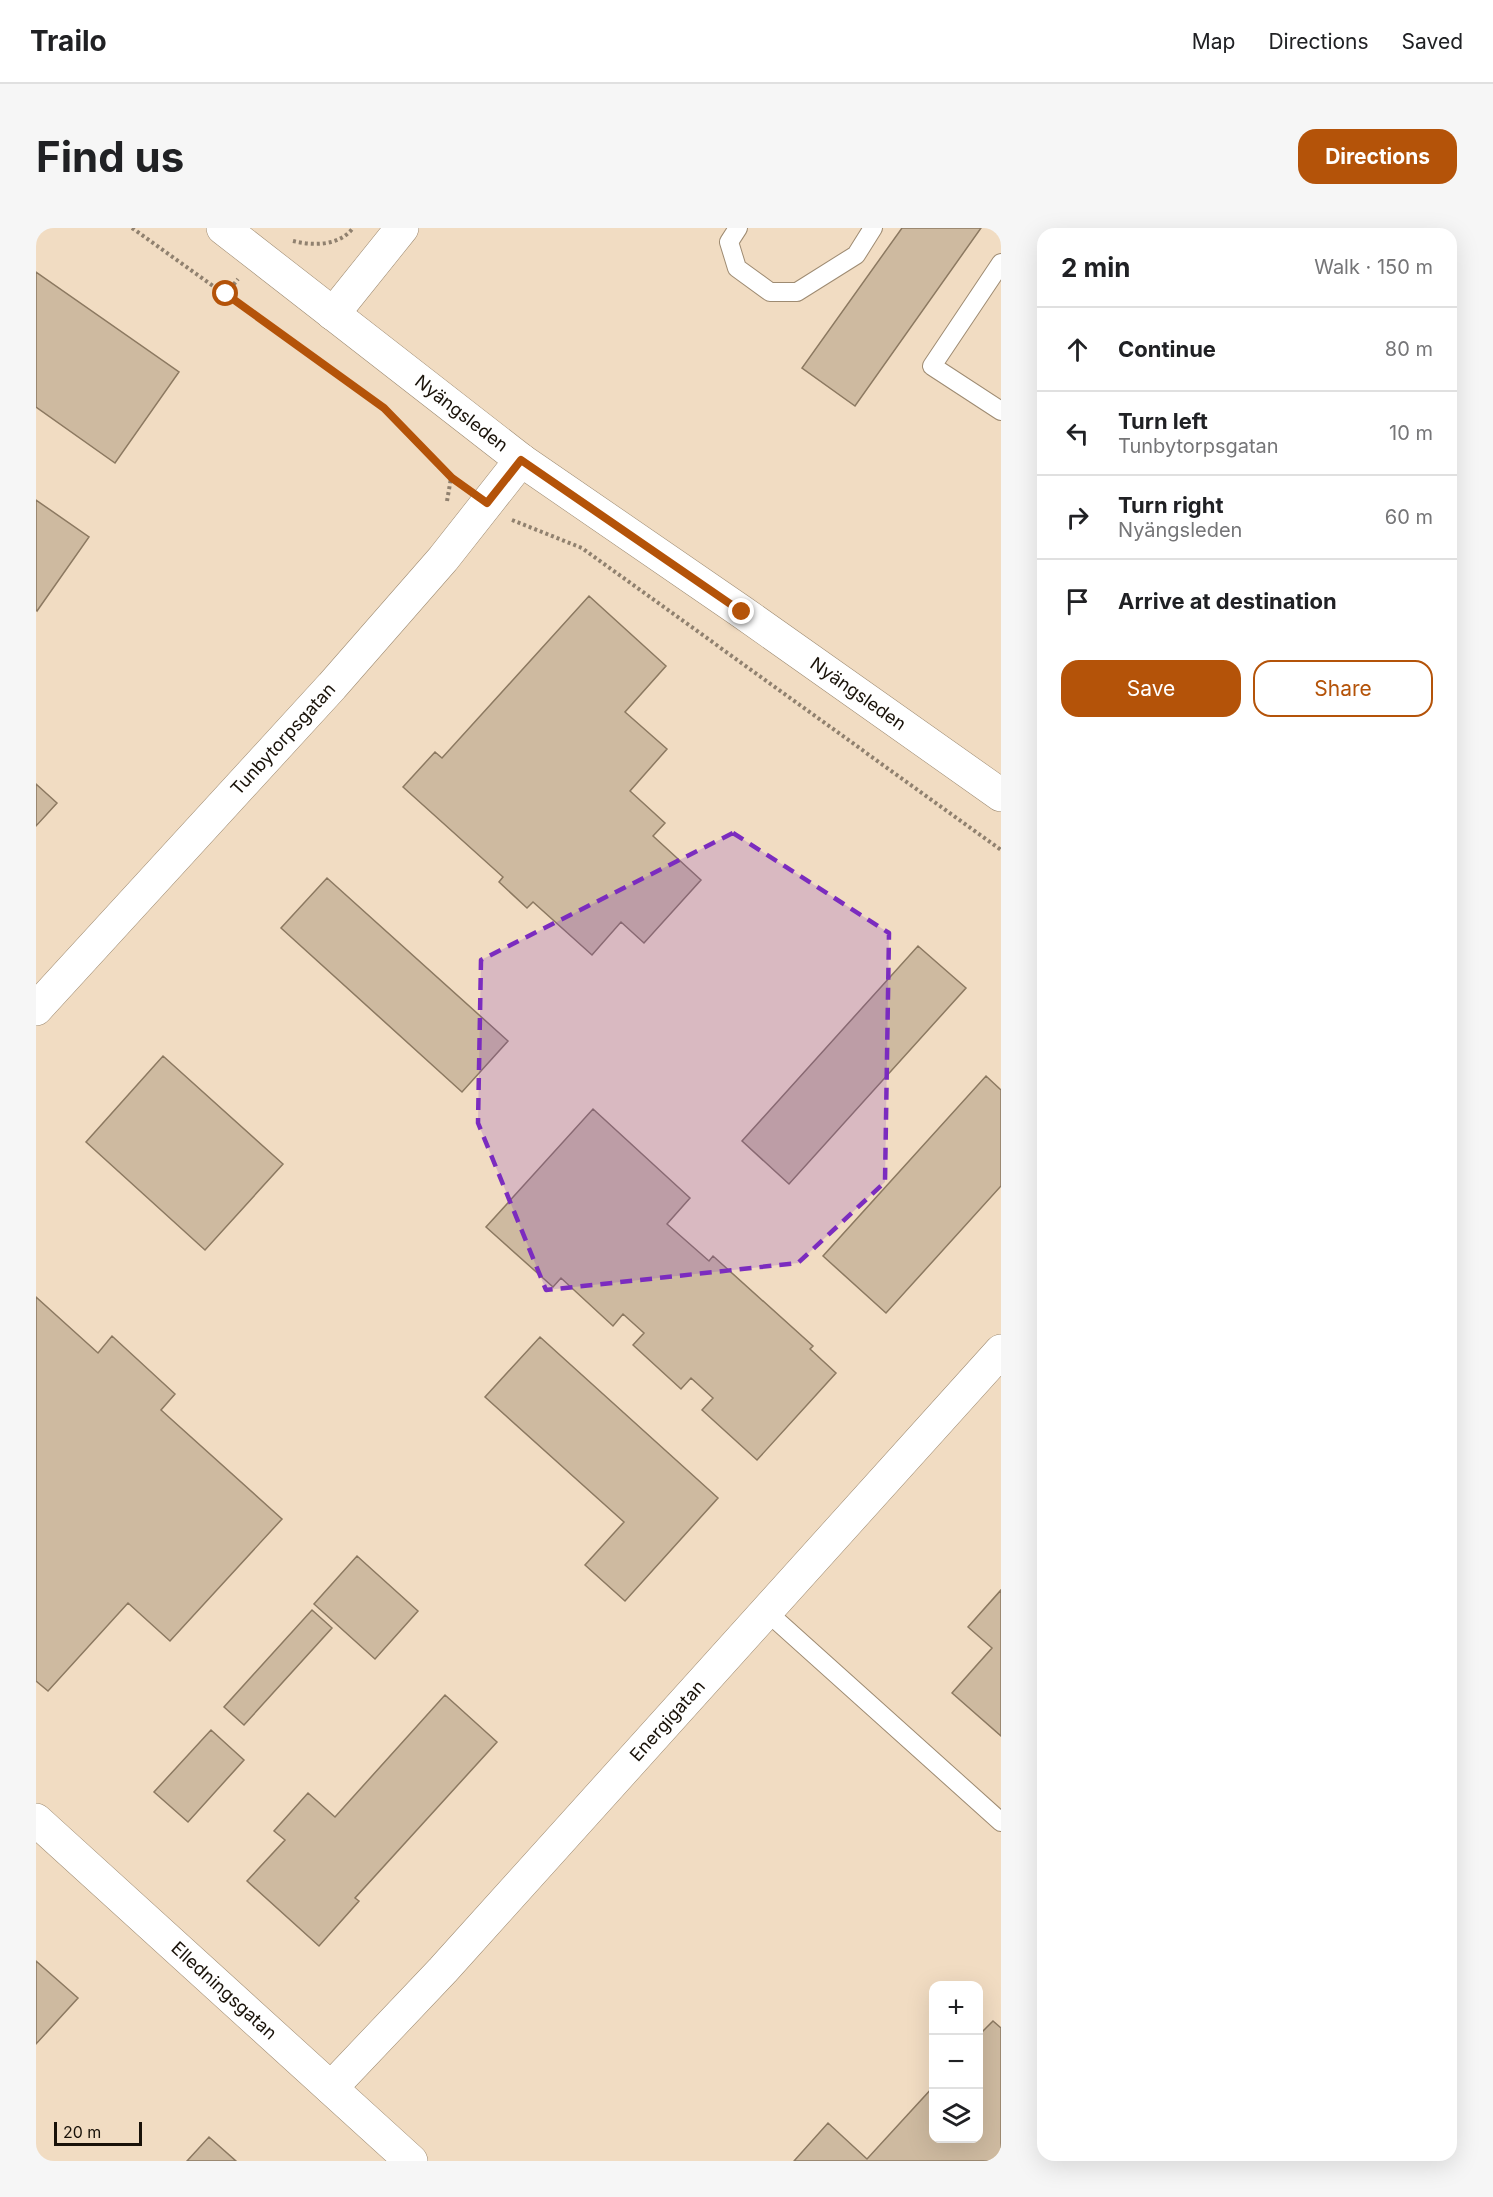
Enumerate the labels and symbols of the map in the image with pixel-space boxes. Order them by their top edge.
route start [212,280,238,306]
street label: Nyängsleden [411,370,512,456]
route end [728,598,754,624]
street label: Nyängsleden [807,653,910,734]
street label: Tunbytorpsgatan [226,678,340,799]
street label: Energigatan [625,1676,709,1765]
street label: Elledningsgatan [167,1937,281,2044]
scale bar [54,2119,142,2146]

